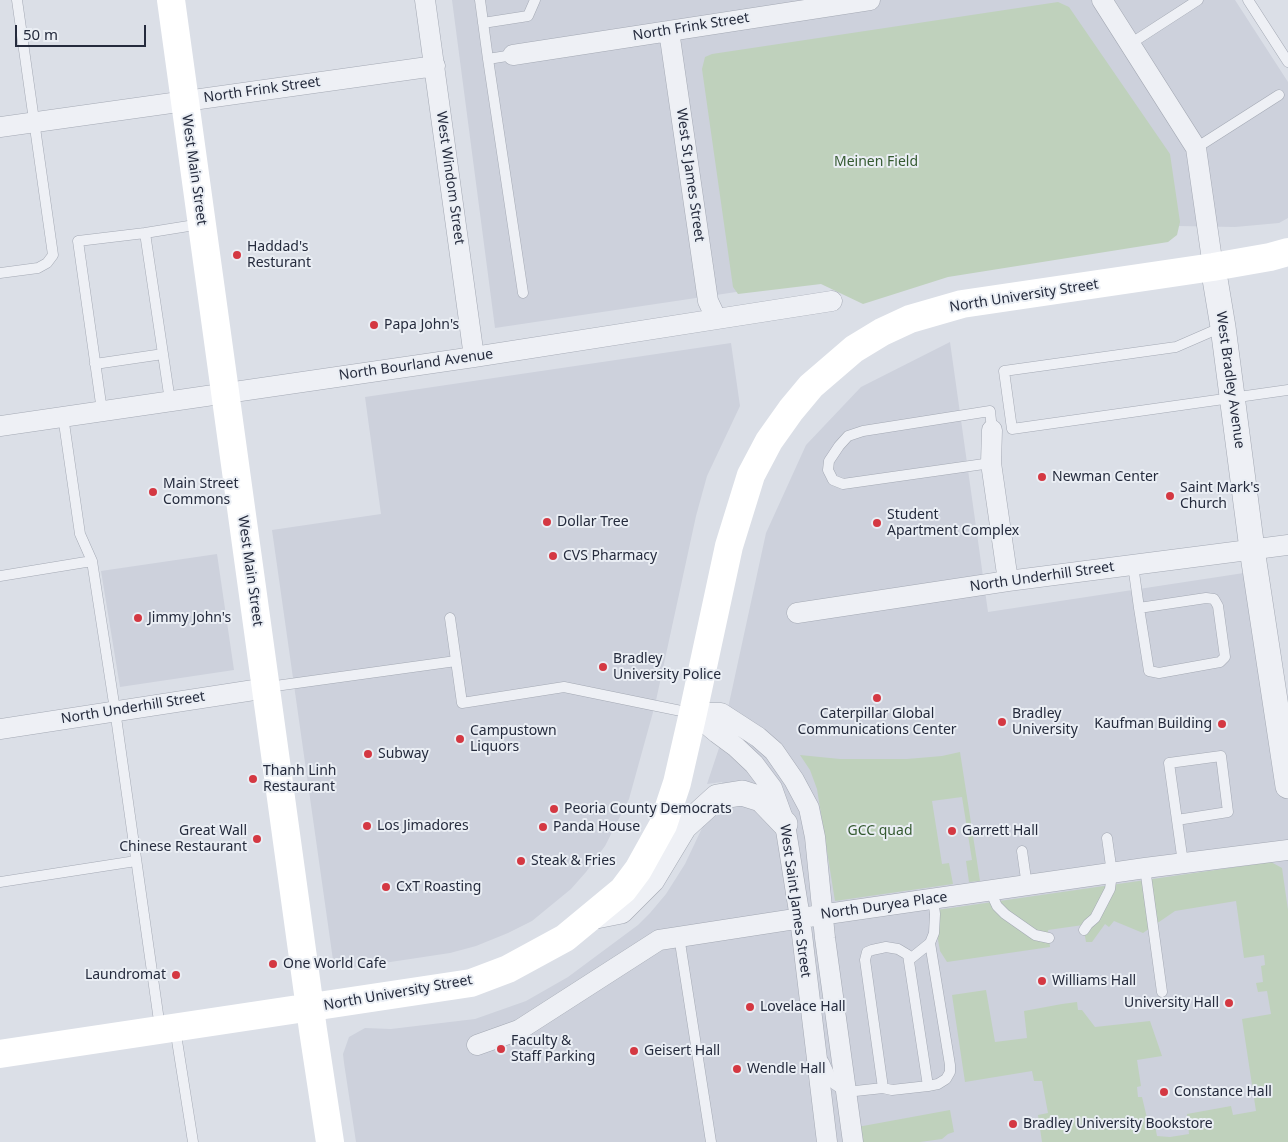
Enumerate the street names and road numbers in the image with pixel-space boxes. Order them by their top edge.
street label: North Frink Street [632,9,750,45]
street label: North Frink Street [203,73,321,107]
street label: West St James Street [672,107,708,243]
street label: West Windom Street [432,110,468,246]
street label: West Main Street [178,114,210,226]
street label: North University Street [948,276,1100,316]
street label: West Bradley Avenue [1212,310,1248,450]
street label: North Bourland Avenue [338,346,494,384]
street label: West Main Street [234,515,266,627]
street label: North Underhill Street [969,559,1115,595]
street label: North Underhill Street [60,688,206,728]
street label: West Saint James Street [776,823,814,979]
street label: North Duryea Place [819,889,949,923]
street label: North University Street [322,972,474,1014]

